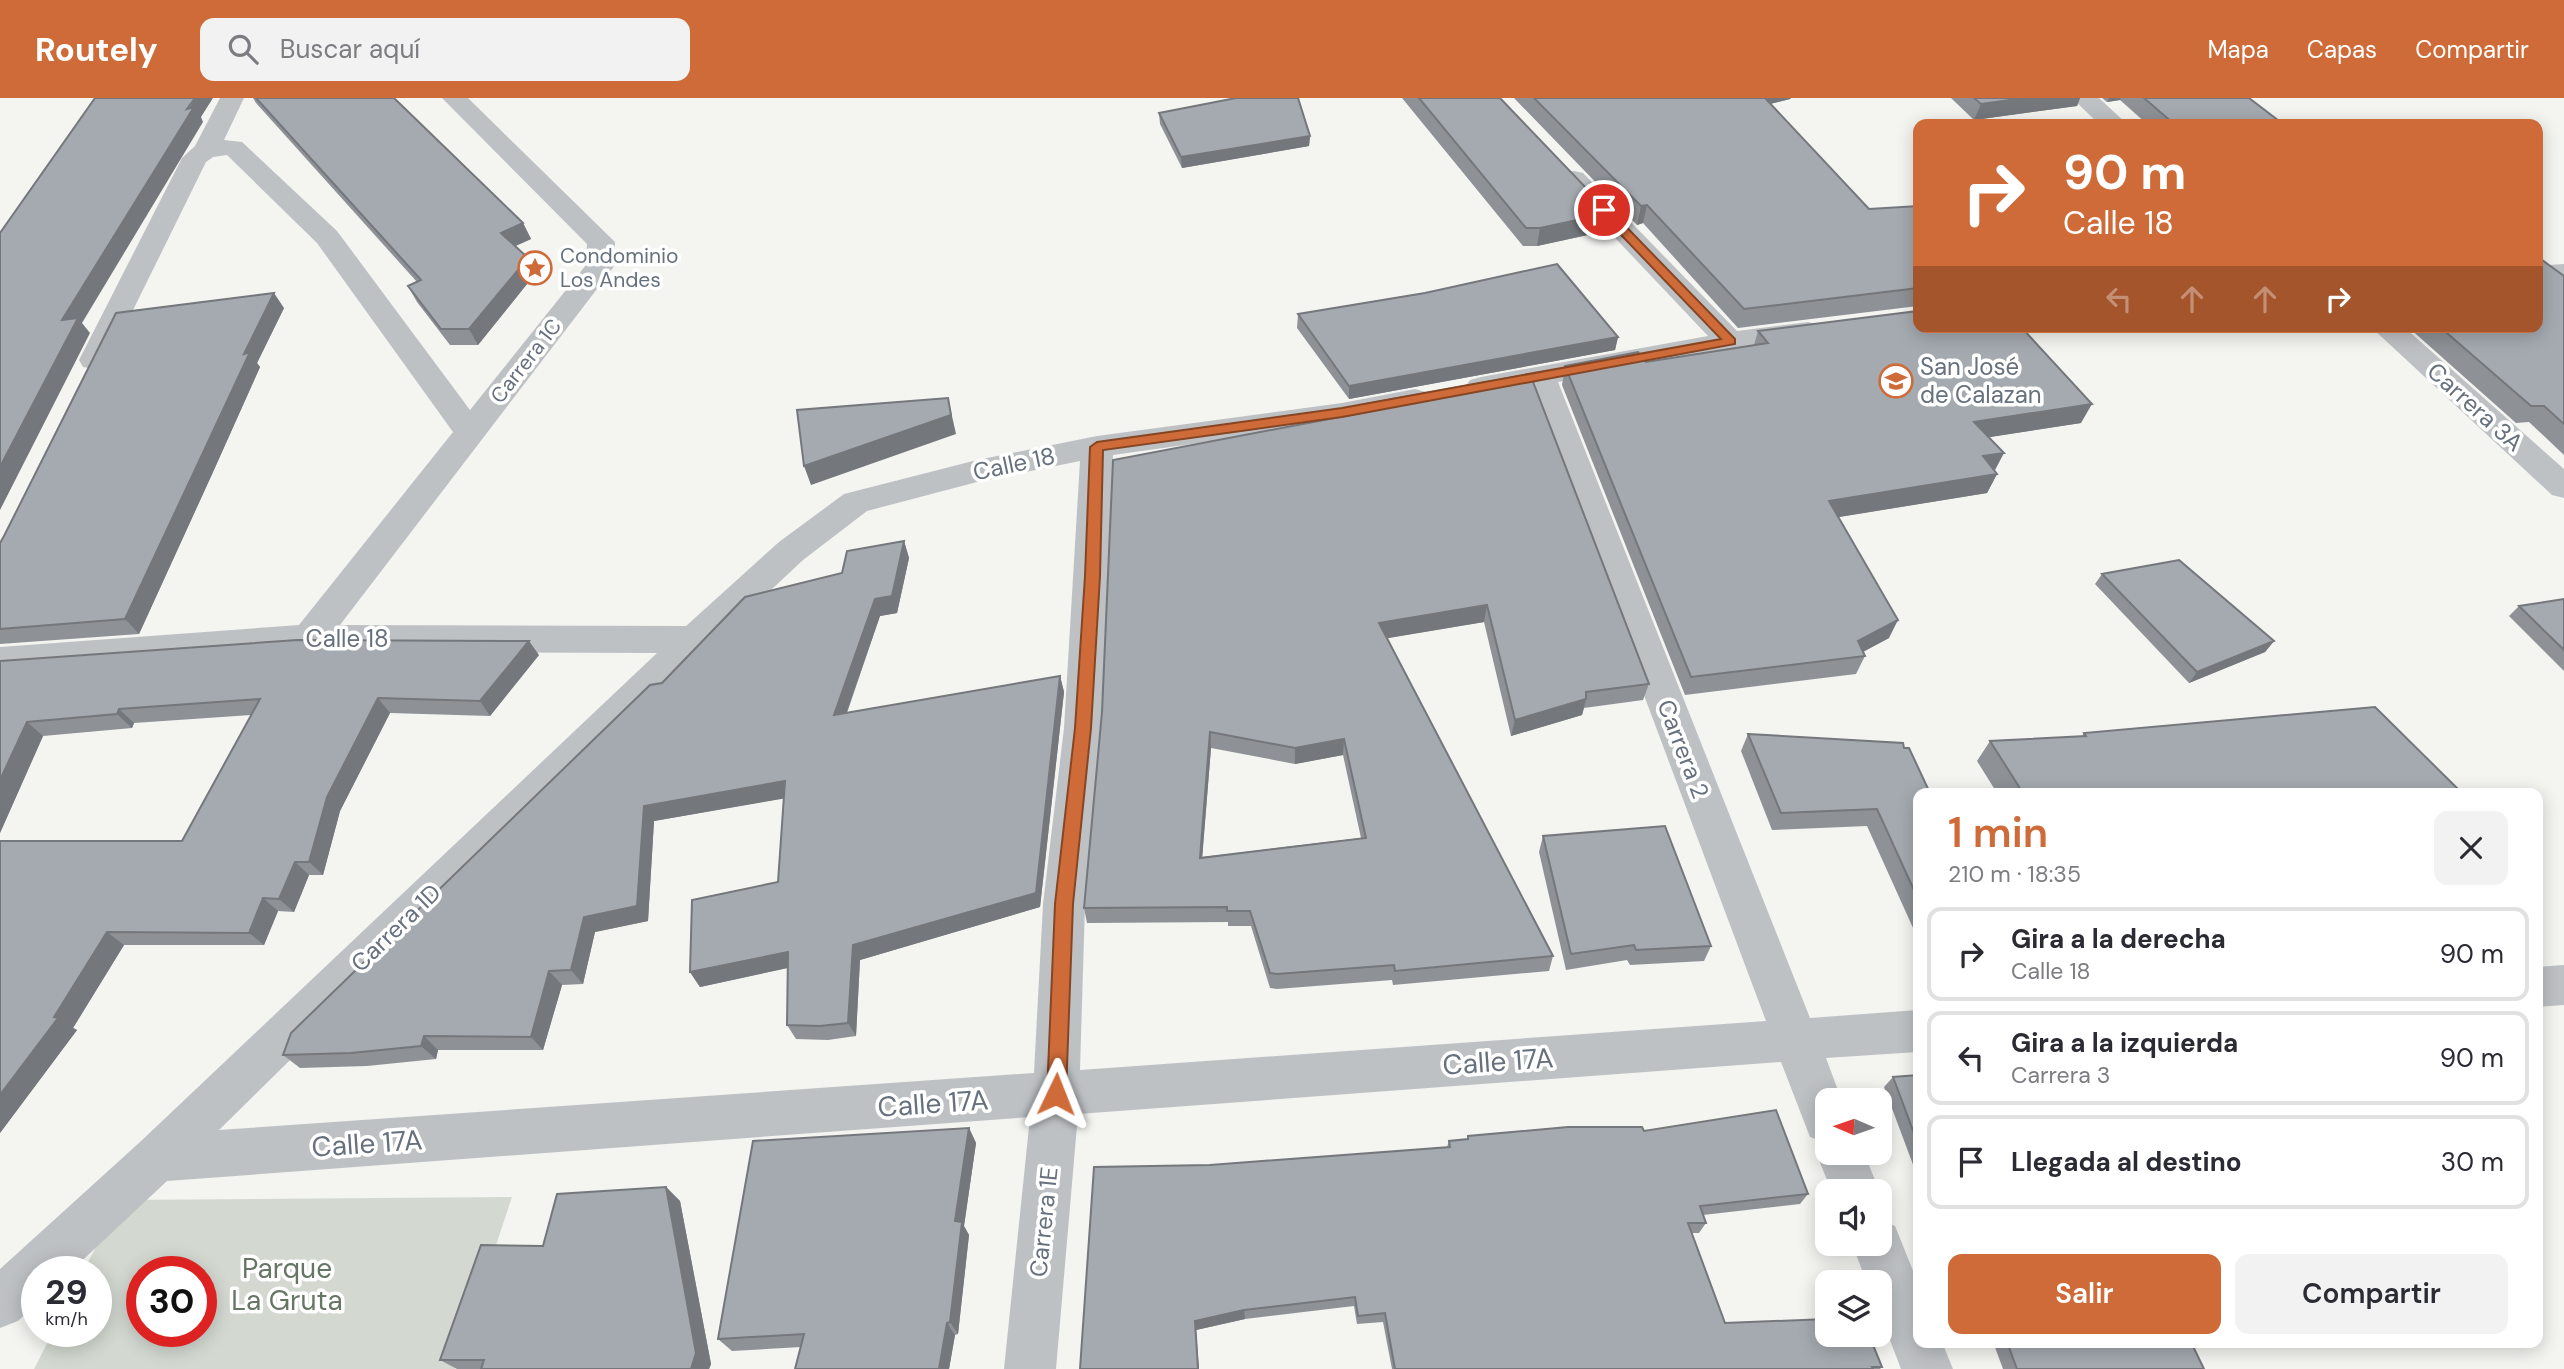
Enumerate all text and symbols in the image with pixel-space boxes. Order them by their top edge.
search box [200,18,690,81]
text: Routely [35,28,158,71]
icon: search [224,30,262,68]
text: Buscar aquí [280,32,420,66]
text: Mapa [2207,34,2269,65]
text: Capas [2307,34,2377,65]
text: Compartir [2415,34,2529,65]
text: 90 m [2063,140,2186,204]
icon: right [1948,147,2039,238]
pin [1574,180,1634,240]
icon: arrive [1585,191,1623,229]
text: Calle 18 [2063,202,2174,244]
place label: Condominio Los Andes [560,242,678,294]
place icon: Condominio Los Andes [516,249,554,287]
icon: left [2100,280,2138,318]
icon: ahead [2173,280,2211,318]
icon: ahead [2246,280,2284,318]
icon: right [2319,280,2357,318]
street label: Carrera 1C [484,313,568,409]
place label: San José de Calazan [1920,351,2042,410]
street label: Carrera 3A [2421,355,2530,458]
school or university icon: San José de Calazan [1877,362,1915,400]
street label: Calle 18 [970,440,1058,487]
street label: Calle 18 [305,623,389,654]
street label: Carrera 2 [1650,695,1716,803]
text: 1 min [1948,805,2048,860]
button: close [2434,811,2508,885]
text: 210 m · 18:35 [1948,859,2081,889]
street label: Carrera 1D [344,877,447,978]
text: Gira a la derecha [2011,922,2226,956]
icon: right [1952,935,1990,973]
text: 90 m [2440,937,2504,971]
text: Calle 18 [2011,956,2091,986]
text: Gira a la izquierda [2011,1026,2238,1060]
street label: Calle 17A [1441,1039,1555,1084]
icon: left [1952,1039,1990,1077]
text: 90 m [2440,1041,2504,1075]
position arrow [1019,1057,1093,1131]
text: Carrera 3 [2011,1060,2110,1090]
street label: Calle 17A [876,1081,990,1126]
north arrow [1815,1088,1892,1166]
map controls [1815,1088,1892,1347]
street label: Calle 17A [310,1121,424,1166]
icon: arrive [1952,1143,1990,1181]
text: Llegada al destino [2011,1145,2242,1179]
text: 30 m [2441,1145,2504,1179]
street label: Carrera 1E [1022,1165,1065,1279]
button: sound [1815,1179,1892,1256]
park label: Parque La Gruta [231,1250,343,1319]
button: Salir [1948,1254,2221,1334]
button: Compartir [2235,1254,2508,1334]
speed limit sign: 30 [126,1256,217,1347]
text: 29 [45,1269,88,1315]
button: layers [1815,1270,1892,1347]
text: km/h [45,1307,88,1331]

